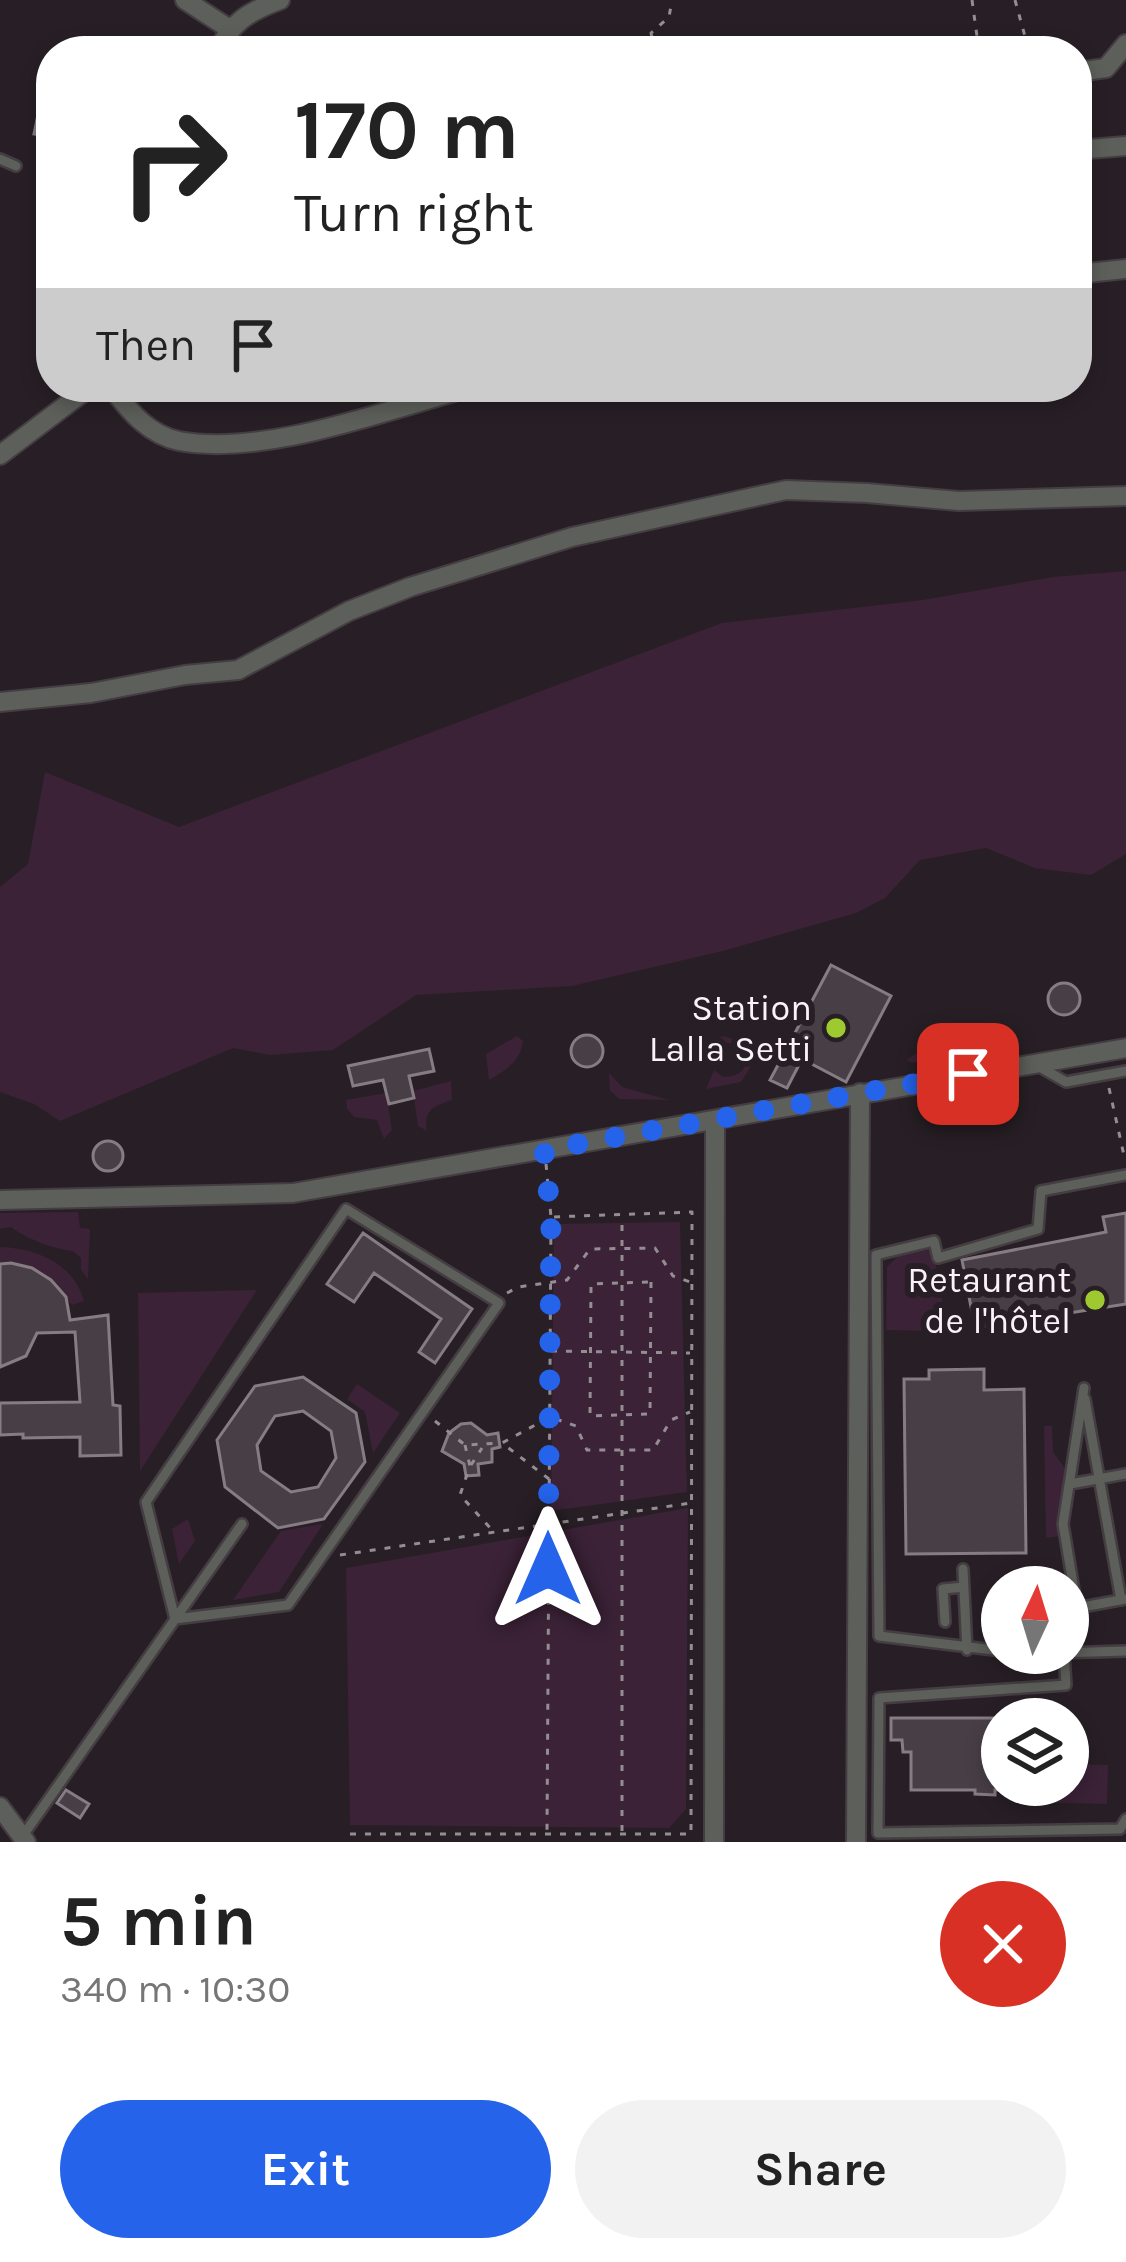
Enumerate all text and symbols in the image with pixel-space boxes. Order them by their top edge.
text: 170 m [294,81,520,179]
icon: right [96,84,252,240]
text: Turn right [294,181,534,245]
icon: arrive [220,312,286,378]
text: Then [96,319,196,371]
place label: Station Lalla Setti [649,987,812,1070]
marker: Station Lalla Setti [823,1015,849,1041]
pin [917,1023,1019,1125]
icon: arrive [935,1041,1001,1107]
place label: Retaurant de l'hôtel [907,1259,1071,1342]
marker: Retaurant de l'hôtel [1082,1287,1108,1313]
position arrow [485,1506,611,1632]
north arrow [981,1566,1089,1674]
map controls [981,1566,1089,1806]
button: layers [981,1698,1089,1806]
text: 5 min [60,1879,257,1963]
button: close [940,1881,1066,2007]
text: 340 m · 10:30 [60,1966,290,2012]
button: Exit [60,2100,551,2238]
button: Share [575,2100,1066,2238]

